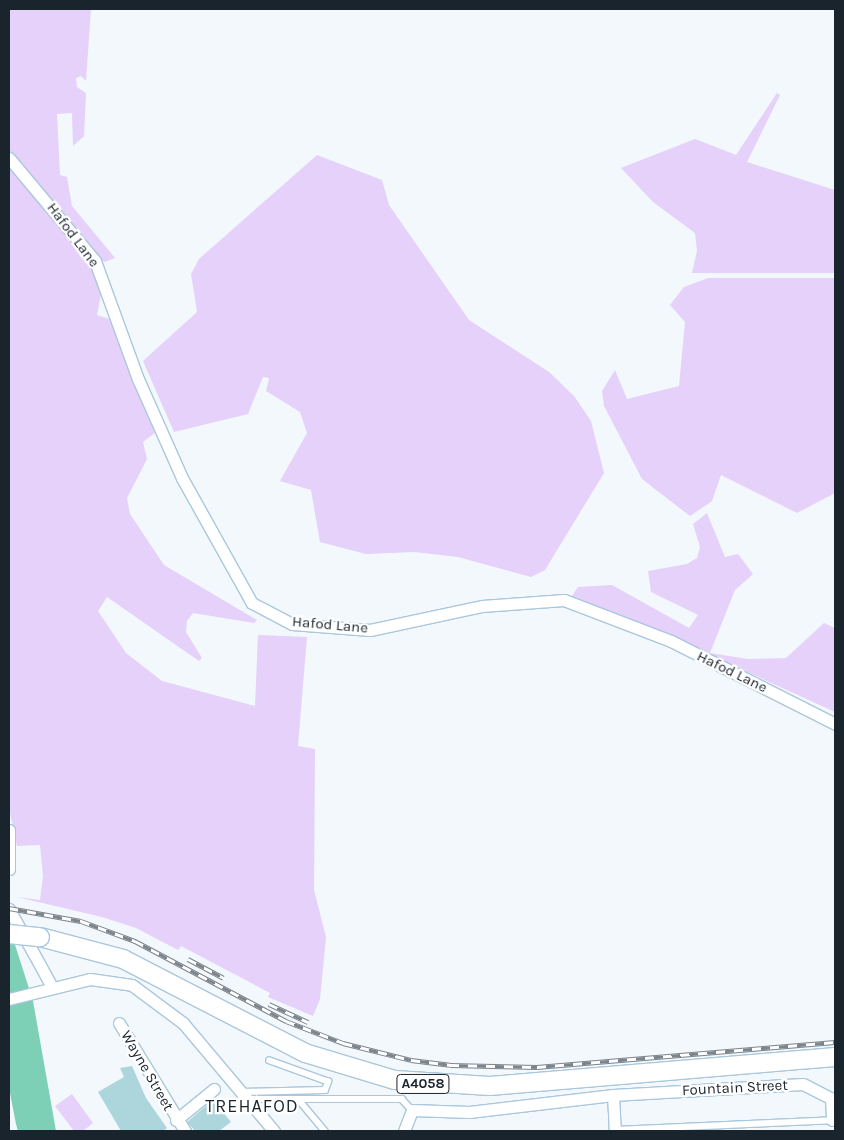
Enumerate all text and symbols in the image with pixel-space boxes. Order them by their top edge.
street label: Hafod Lane [43,199,103,271]
street label: Hafod Lane [291,613,369,637]
street label: Hafod Lane [694,647,770,697]
street label: Wayne Street [117,1028,177,1114]
road number: A4058 [396,1072,450,1096]
street label: Fountain Street [682,1076,788,1100]
district label: TREHAFOD [204,1095,300,1117]

